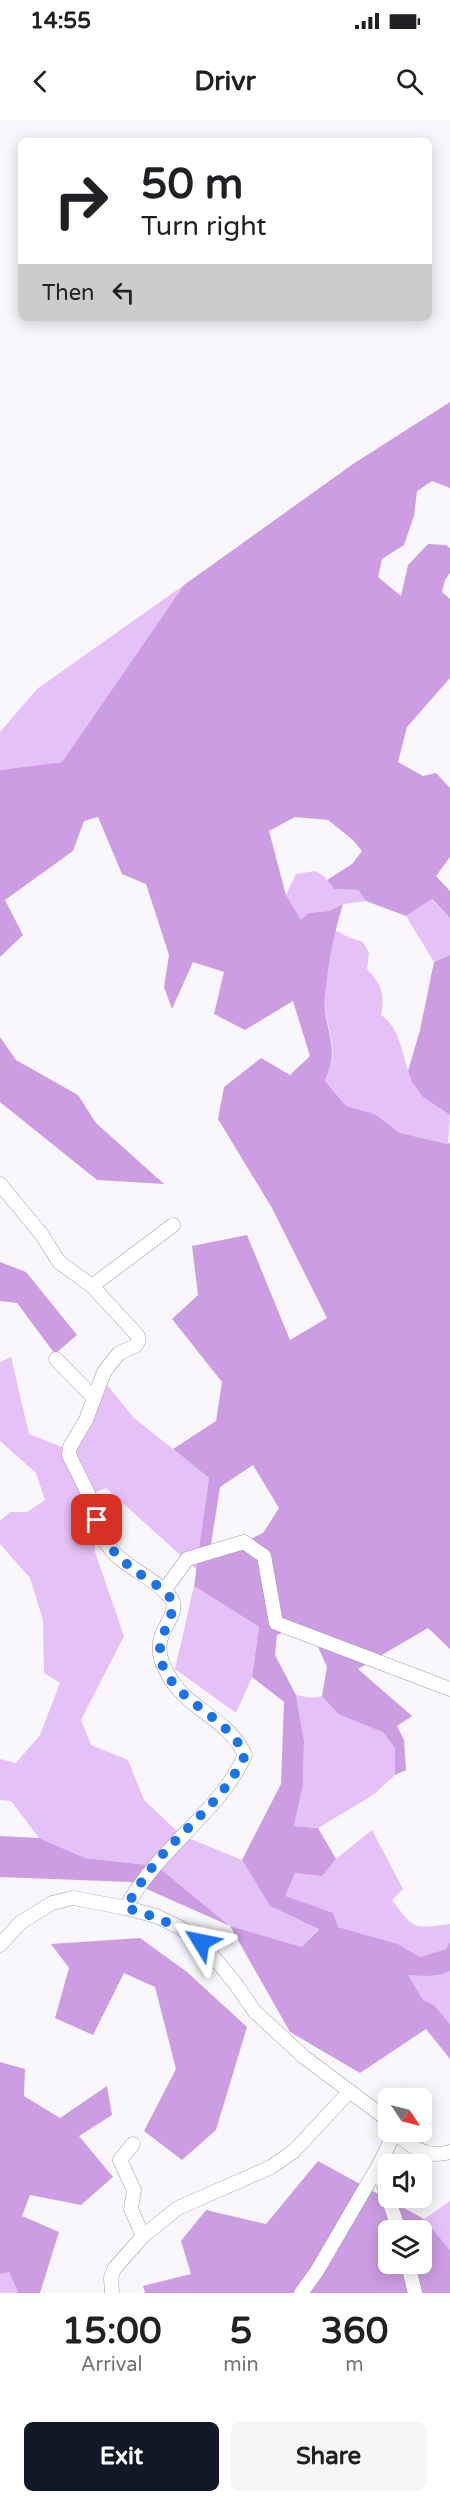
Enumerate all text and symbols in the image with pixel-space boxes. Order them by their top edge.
text: 14:55 [30,8,91,34]
icon: back [24,65,57,98]
text: Drivr [194,65,256,98]
icon: search [393,65,426,98]
text: 50 m [141,159,243,210]
icon: right [42,162,120,240]
text: Turn right [141,210,267,243]
icon: left [107,276,140,309]
text: Then [42,280,95,306]
pin [71,1494,122,1545]
icon: arrive [80,1503,113,1536]
position arrow [169,1910,233,1974]
north arrow [378,2088,432,2142]
map controls [378,2088,432,2274]
button: sound [378,2154,432,2208]
button: layers [378,2220,432,2274]
text: 15:00 [62,2310,162,2353]
text: 5 [230,2310,252,2353]
text: 360 [320,2310,388,2353]
text: Arrival [81,2353,143,2377]
text: min [223,2353,259,2377]
text: m [345,2353,364,2377]
button: Exit [24,2422,219,2491]
button: Share [231,2422,426,2491]

